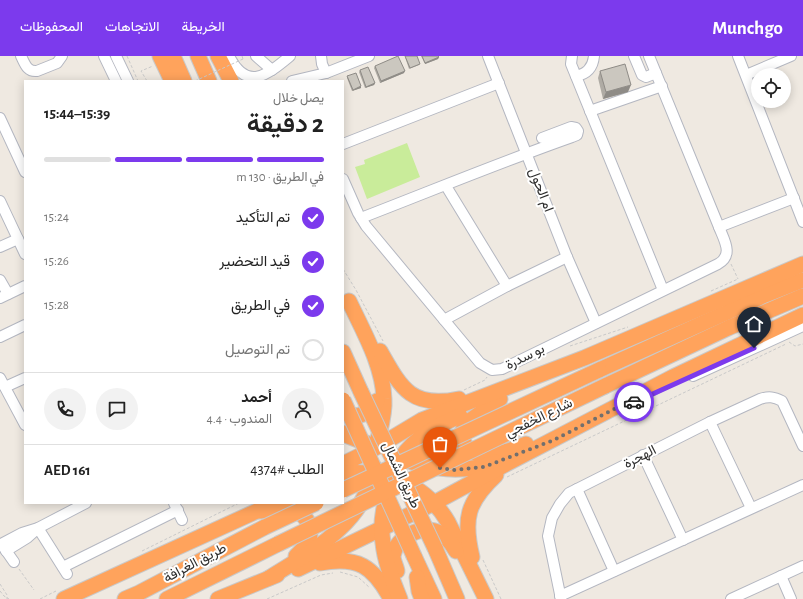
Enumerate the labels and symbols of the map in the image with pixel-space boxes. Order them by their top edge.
street label: ام الحول [524,166,556,215]
pin [737,307,771,348]
street label: بو سدرة [503,342,547,373]
courier [614,382,654,422]
street label: شارع الخفجي [503,396,577,444]
pin [423,427,457,468]
street label: طريق الشمال [378,440,423,511]
street label: الهجرة [621,443,659,472]
street label: طريق الغرافة [161,541,229,586]

